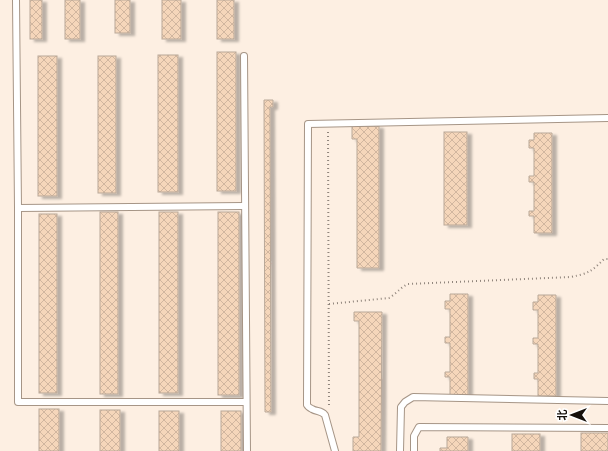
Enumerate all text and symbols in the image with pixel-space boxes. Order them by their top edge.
north arrow [552,395,592,435]
text: 北 [556,410,569,421]

